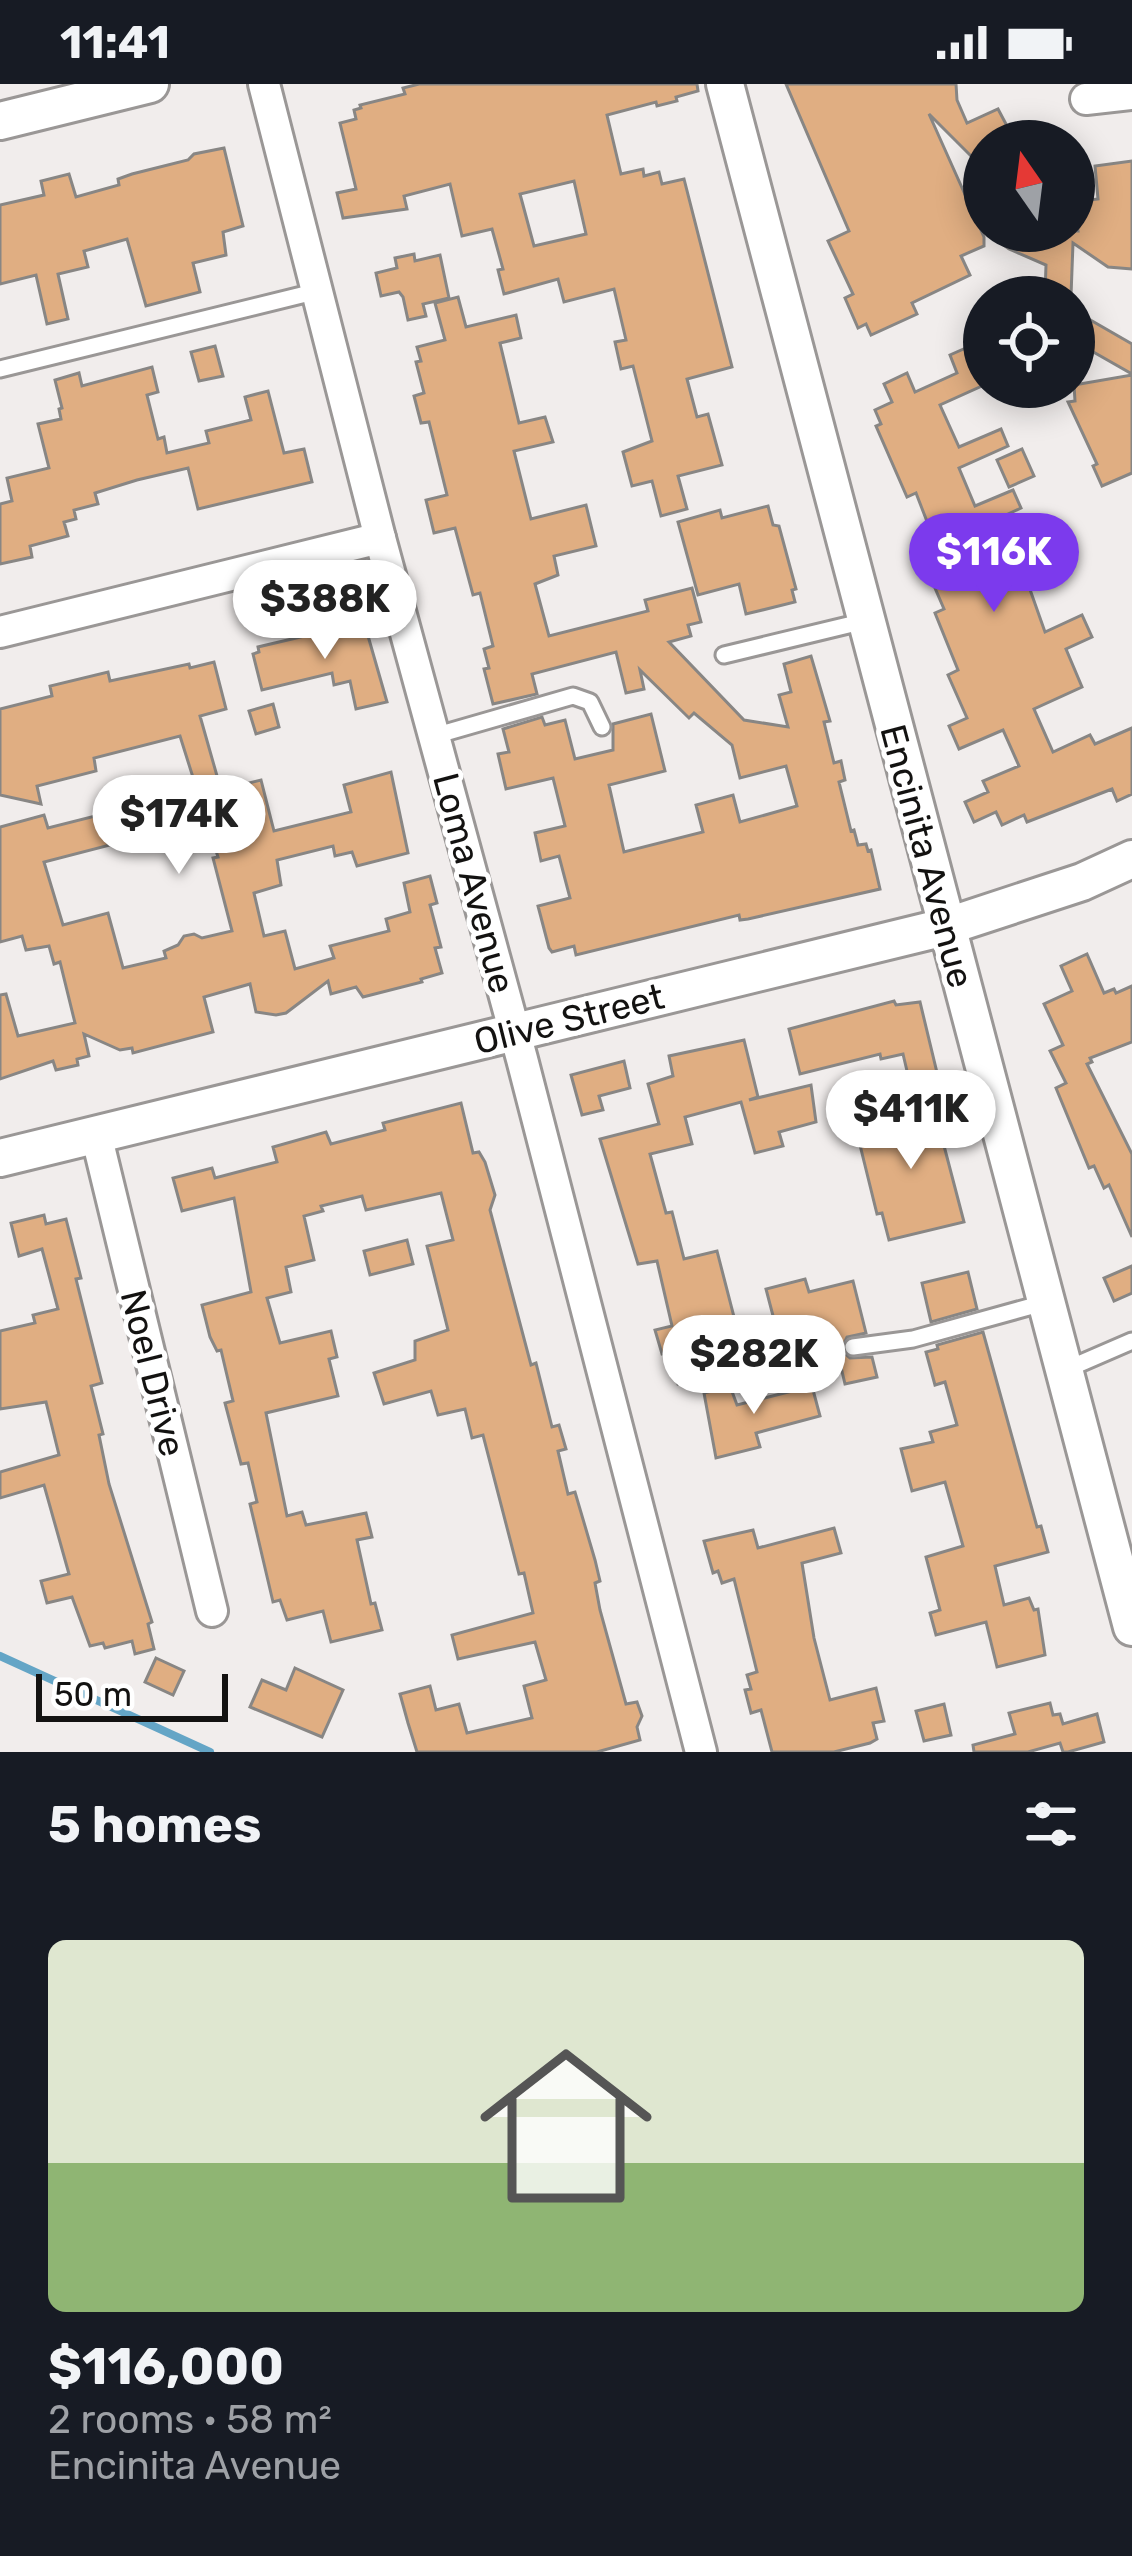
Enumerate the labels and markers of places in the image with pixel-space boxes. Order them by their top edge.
pin: $116K [910,513,1078,615]
pin: $388K [241,560,409,662]
pin: $174K [95,775,263,877]
pin: $411K [827,1070,995,1172]
pin: $282K [670,1315,838,1417]

